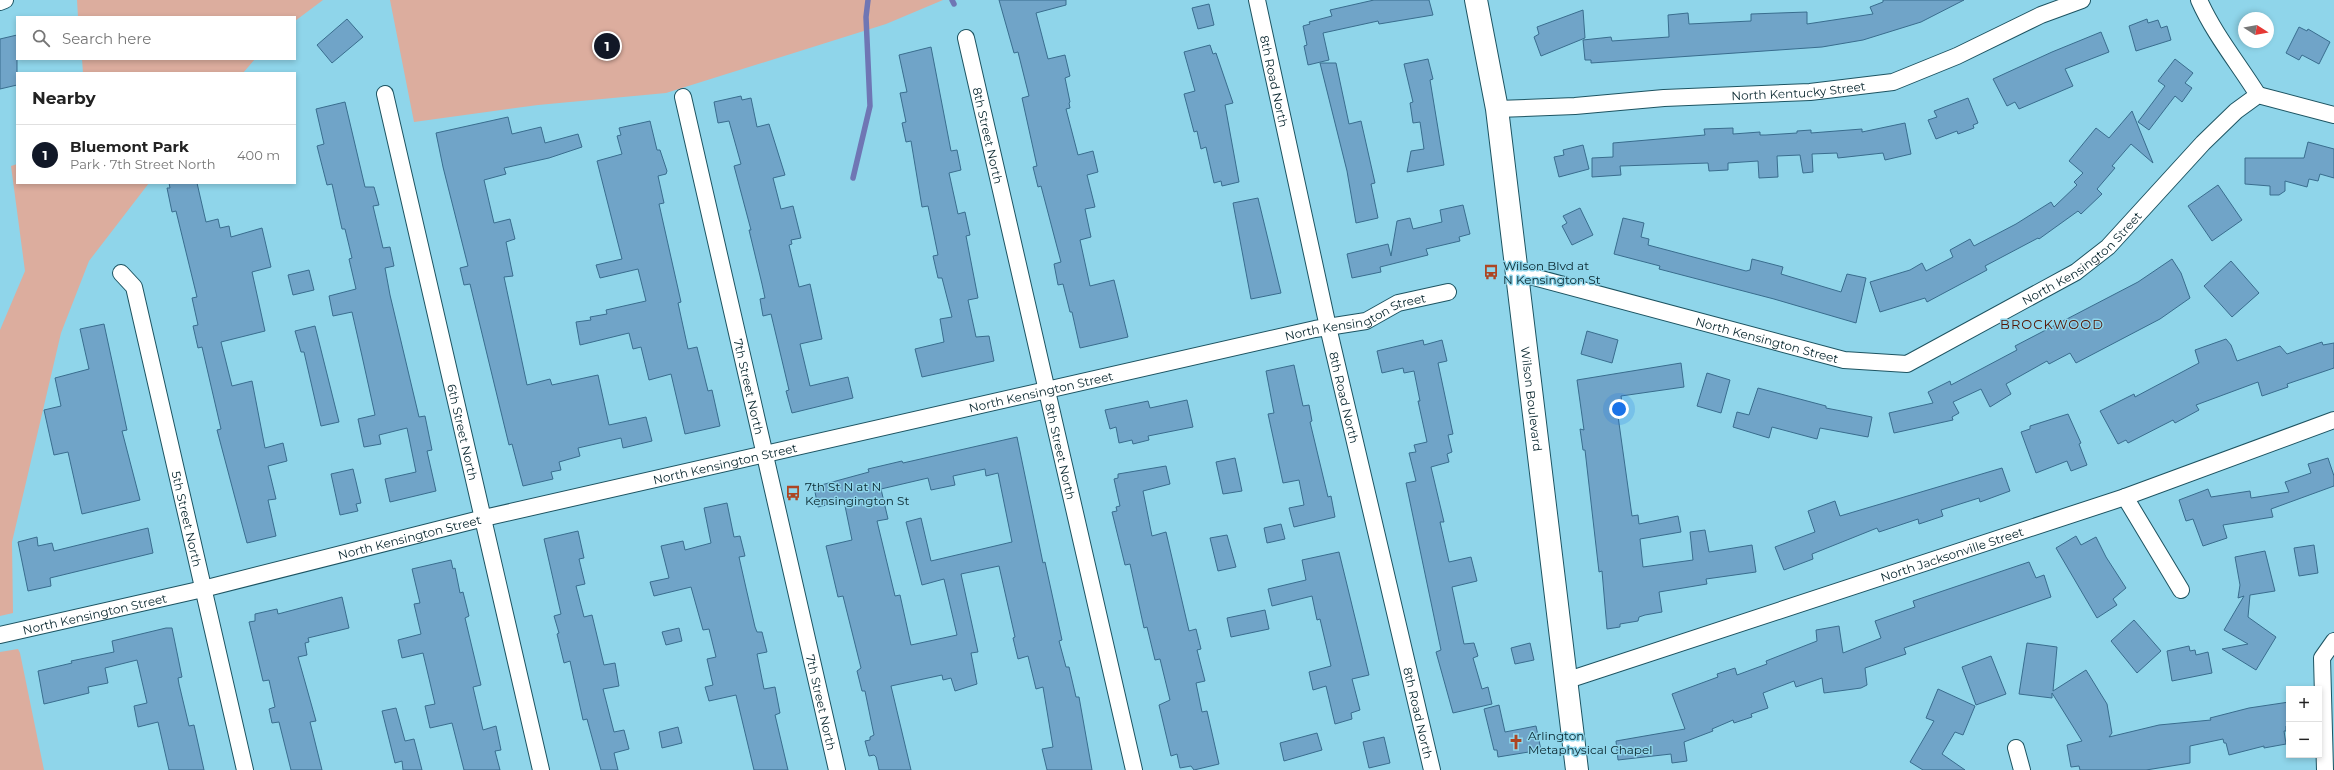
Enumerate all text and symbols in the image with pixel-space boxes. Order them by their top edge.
north arrow [2238,12,2274,48]
search box [16,16,296,60]
icon: search [30,27,52,49]
text: Search here [62,29,151,48]
pin: 1 [594,31,620,61]
street label: 8th Road North [1257,34,1292,128]
street label: North Kentucky Street [1731,78,1866,103]
street label: 8th Street North [970,86,1007,185]
text: Nearby [32,88,96,108]
text: Bluemont Park [70,137,189,156]
text: 1 [42,147,48,163]
text: 400 m [237,147,280,163]
text: Park · 7th Street North [70,156,216,172]
street label: North Kensington Street [2019,208,2145,308]
place label: Wilson Blvd at N Kensington St [1503,258,1601,287]
bus stop icon: Wilson Blvd at N Kensington St [1482,263,1500,281]
street label: North Kensington Street [1283,290,1427,343]
street label: North Kensington Street [1694,313,1840,366]
district label: BROCKWOOD [2000,316,2104,332]
street label: 7th Street North [731,337,767,436]
street label: Wilson Boulevard [1518,346,1546,452]
street label: 8th Road North [1327,350,1363,445]
street label: North Kensington Street [967,368,1114,415]
street label: 6th Street North [445,383,481,482]
your location [1609,399,1629,419]
street label: 8th Street North [1043,402,1079,501]
street label: North Kensington Street [651,440,798,487]
street label: 5th Street North [169,470,206,568]
place label: 7th St N at N Kensingington St [805,479,909,508]
bus stop icon: 7th St N at N Kensingington St [784,484,802,502]
street label: North Kensington Street [336,512,483,562]
street label: North Jacksonville Street [1878,523,2025,584]
street label: North Kensington Street [21,590,168,637]
street label: 7th Street North [803,653,840,752]
street label: 8th Road North [1401,666,1437,760]
map controls [2286,686,2322,758]
button: + [2286,686,2322,722]
button: − [2286,722,2322,758]
place label: Arlington Metaphysical Chapel [1528,728,1652,757]
church icon: Arlington Metaphysical Chapel [1507,733,1525,751]

